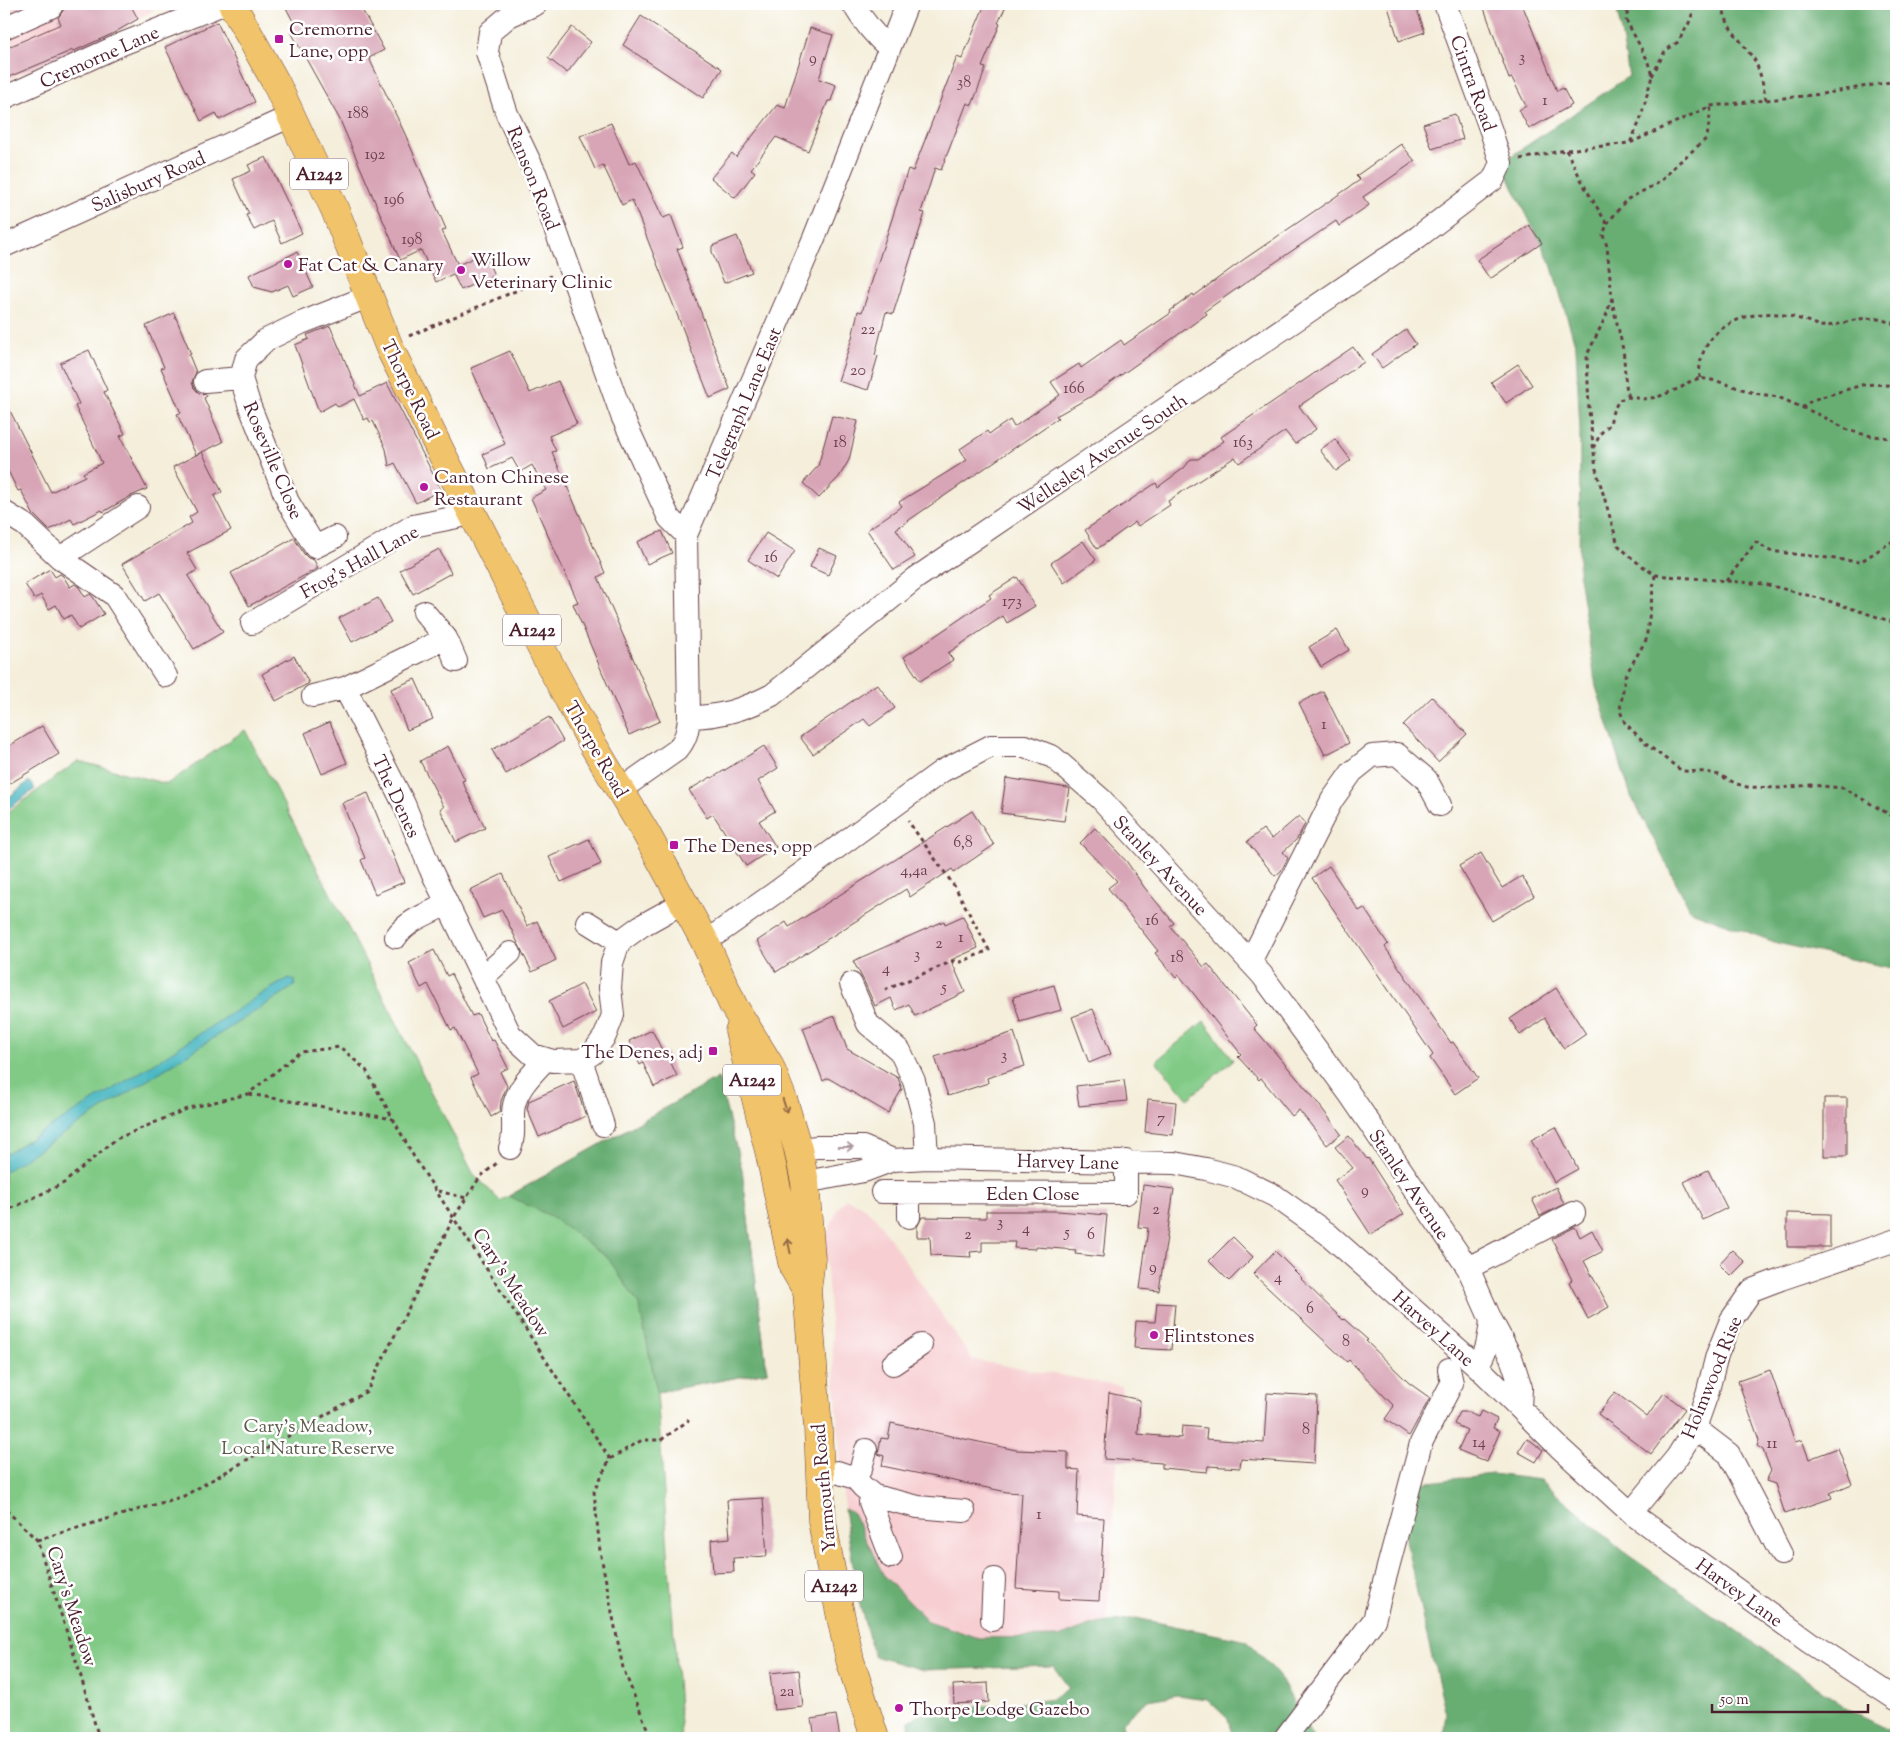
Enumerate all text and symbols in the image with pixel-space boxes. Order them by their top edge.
place label: Cremorne Lane, opp [289,17,373,66]
street label: Cremorne Lane [36,20,164,97]
street label: Cintra Road [1442,32,1502,136]
marker: Cremorne Lane, opp [273,33,285,45]
house number: 3 [1519,47,1525,70]
house number: 9 [809,48,817,71]
house number: 38 [957,72,971,95]
house number: 1 [1542,90,1548,113]
house number: 188 [347,103,369,126]
street label: Ranson Road [499,123,565,235]
house number: 192 [365,144,386,167]
street label: Salisbury Road [87,146,211,221]
road number: A1242 [290,158,348,190]
house number: 196 [383,189,405,212]
house number: 198 [401,229,423,252]
place label: Willow Veterinary Clinic [471,248,613,297]
place label: Fat Cat & Canary [298,253,444,280]
marker: Fat Cat & Canary [282,258,294,270]
marker: Willow Veterinary Clinic [455,264,467,276]
house number: 22 [861,319,876,342]
street label: Telegraph Lane East [701,323,790,484]
street label: Thorpe Road [373,336,445,445]
house number: 20 [850,360,866,383]
house number: 166 [1063,378,1085,401]
street label: Wellesley Avenue South [1013,388,1194,522]
street label: Roseville Close [235,398,309,524]
house number: 18 [833,432,847,455]
house number: 163 [1233,432,1253,455]
place label: Canton Chinese Restaurant [434,465,569,514]
marker: Canton Chinese Restaurant [418,481,430,493]
street label: Frog's Hall Lane [296,519,424,607]
house number: 16 [764,547,778,570]
house number: 173 [1002,591,1022,614]
road number: A1242 [503,614,561,646]
street label: Thorpe Road [556,697,634,804]
house number: 1 [1321,714,1327,737]
street label: The Denes [364,751,426,843]
street label: Stanley Avenue [1105,811,1213,923]
house number: 6,8 [953,832,973,855]
place label: The Denes, opp [684,834,812,861]
marker: The Denes, opp [668,839,680,851]
house number: 4,4a [900,860,928,883]
house number: 16 [1145,910,1159,933]
house number: 1 [958,927,964,950]
house number: 2 [935,933,943,956]
house number: 3 [914,944,920,967]
house number: 18 [1170,947,1184,970]
house number: 4 [882,958,890,981]
house number: 5 [940,977,947,1000]
place label: The Denes, adj [581,1040,703,1067]
marker: The Denes, adj [707,1045,719,1057]
house number: 3 [1001,1045,1007,1068]
road number: A1242 [723,1064,781,1096]
one-way arrow [781,1098,790,1114]
house number: 7 [1157,1108,1165,1131]
street label: Stanley Avenue [1361,1125,1455,1246]
one-way arrow [838,1142,854,1152]
street label: Harvey Lane [1017,1149,1119,1178]
house number: 9 [1361,1180,1369,1203]
street label: Eden Close [986,1182,1080,1209]
house number: 2 [1152,1199,1160,1222]
house number: 3 [997,1212,1003,1235]
house number: 4 [1022,1218,1030,1241]
house number: 5 [1063,1222,1070,1245]
street label: Cary's Meadow [464,1224,555,1343]
house number: 2 [964,1224,972,1247]
house number: 6 [1087,1224,1095,1247]
one-way arrow [784,1239,793,1255]
house number: 9 [1149,1257,1157,1280]
house number: 4 [1274,1267,1282,1290]
street label: Harvey Lane [1385,1286,1479,1374]
house number: 6 [1306,1298,1314,1321]
street label: Holmwood Rise [1676,1312,1750,1443]
place label: Flintstones [1164,1324,1254,1351]
marker: Flintstones [1148,1329,1160,1341]
house number: 8 [1342,1331,1350,1354]
park label: Cary's Meadow, Local Nature Reserve [221,1414,395,1463]
house number: 8 [1302,1419,1310,1442]
street label: Yarmouth Road [806,1422,845,1553]
house number: 14 [1472,1432,1486,1455]
house number: 11 [1767,1433,1778,1456]
house number: 1 [1036,1504,1042,1527]
street label: Cary's Meadow [38,1543,103,1670]
street label: Harvey Lane [1689,1553,1788,1635]
road number: A1242 [805,1570,863,1602]
house number: 2a [780,1681,795,1704]
scale bar [1712,1682,1869,1714]
text: 50 m [1719,1690,1749,1711]
place label: Thorpe Lodge Gazebo [909,1697,1090,1724]
marker: Thorpe Lodge Gazebo [893,1702,905,1714]

